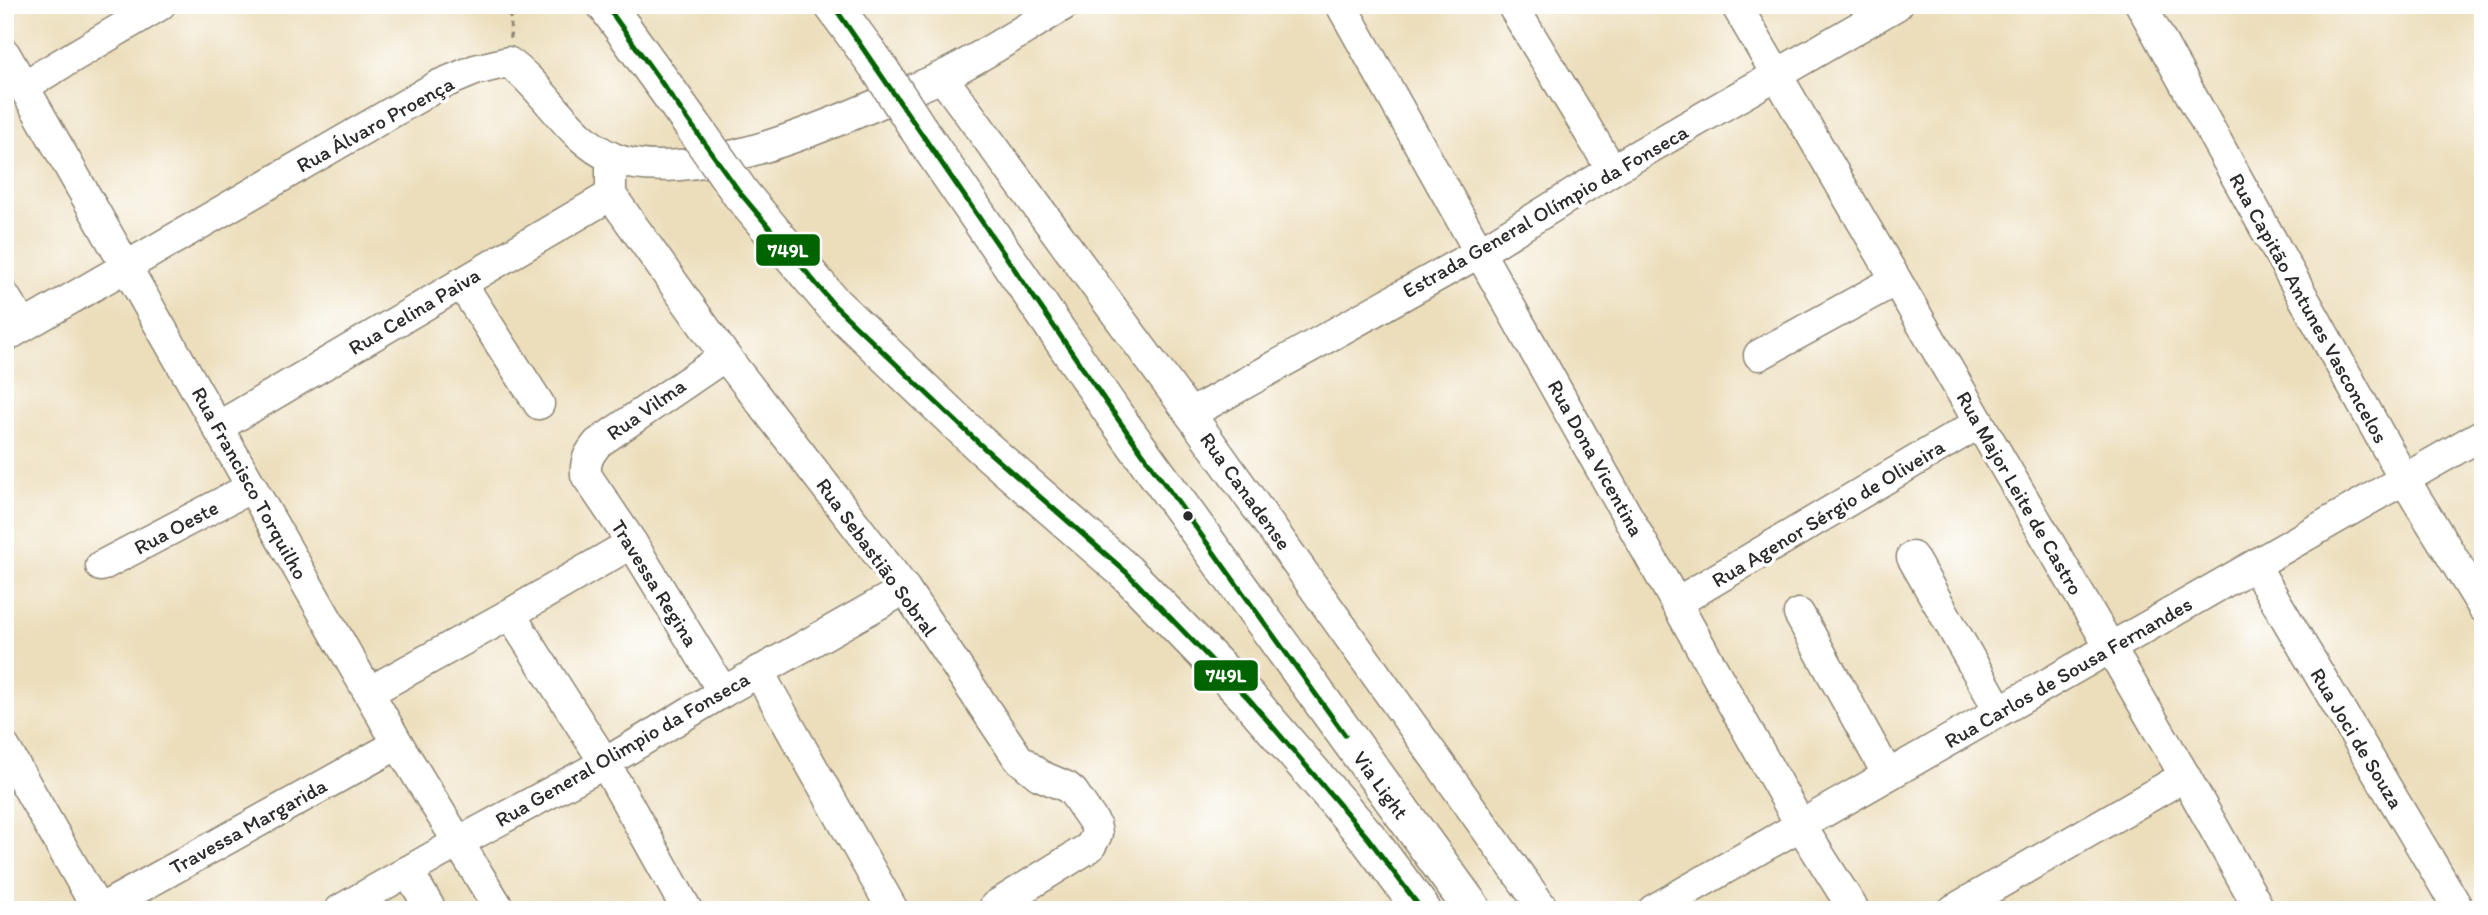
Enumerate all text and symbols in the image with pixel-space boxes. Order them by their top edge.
street label: Rua Álvaro Proença [292,70,458,178]
street label: Estrada General Olímpio da Fonseca [1398,119,1692,303]
street label: Rua Capitão Antunes Vasconcelos [2224,169,2394,447]
line badge: 749L [755,233,821,267]
text: 749L [767,239,809,262]
street label: Rua Celina Paiva [344,262,484,360]
street label: Rua Vilma [602,373,690,445]
street label: Rua Dona Vicentina [1543,375,1649,541]
street label: Rua Francisco Torquilho [187,382,313,584]
street label: Rua Major Leite de Castro [1951,387,2089,599]
street label: Rua Canadense [1195,427,1297,555]
street label: Rua Agenor Sérgio de Oliveira [1707,433,1949,593]
street label: Rua Sebastião Sobral [811,473,943,641]
street label: Rua Oeste [130,494,222,560]
unlabelled marker [1181,509,1195,523]
street label: Travessa Regina [606,515,704,651]
street label: Rua Carlos de Sousa Fernandes [1940,591,2196,753]
line badge: 749L [1193,659,1259,692]
street label: Rua Joci de Souza [2305,663,2409,813]
text: 749L [1205,664,1247,687]
street label: Rua General Olimpio da Fonseca [490,666,754,832]
street label: Via Light [1348,746,1414,824]
street label: Travessa Margarida [165,772,331,880]

